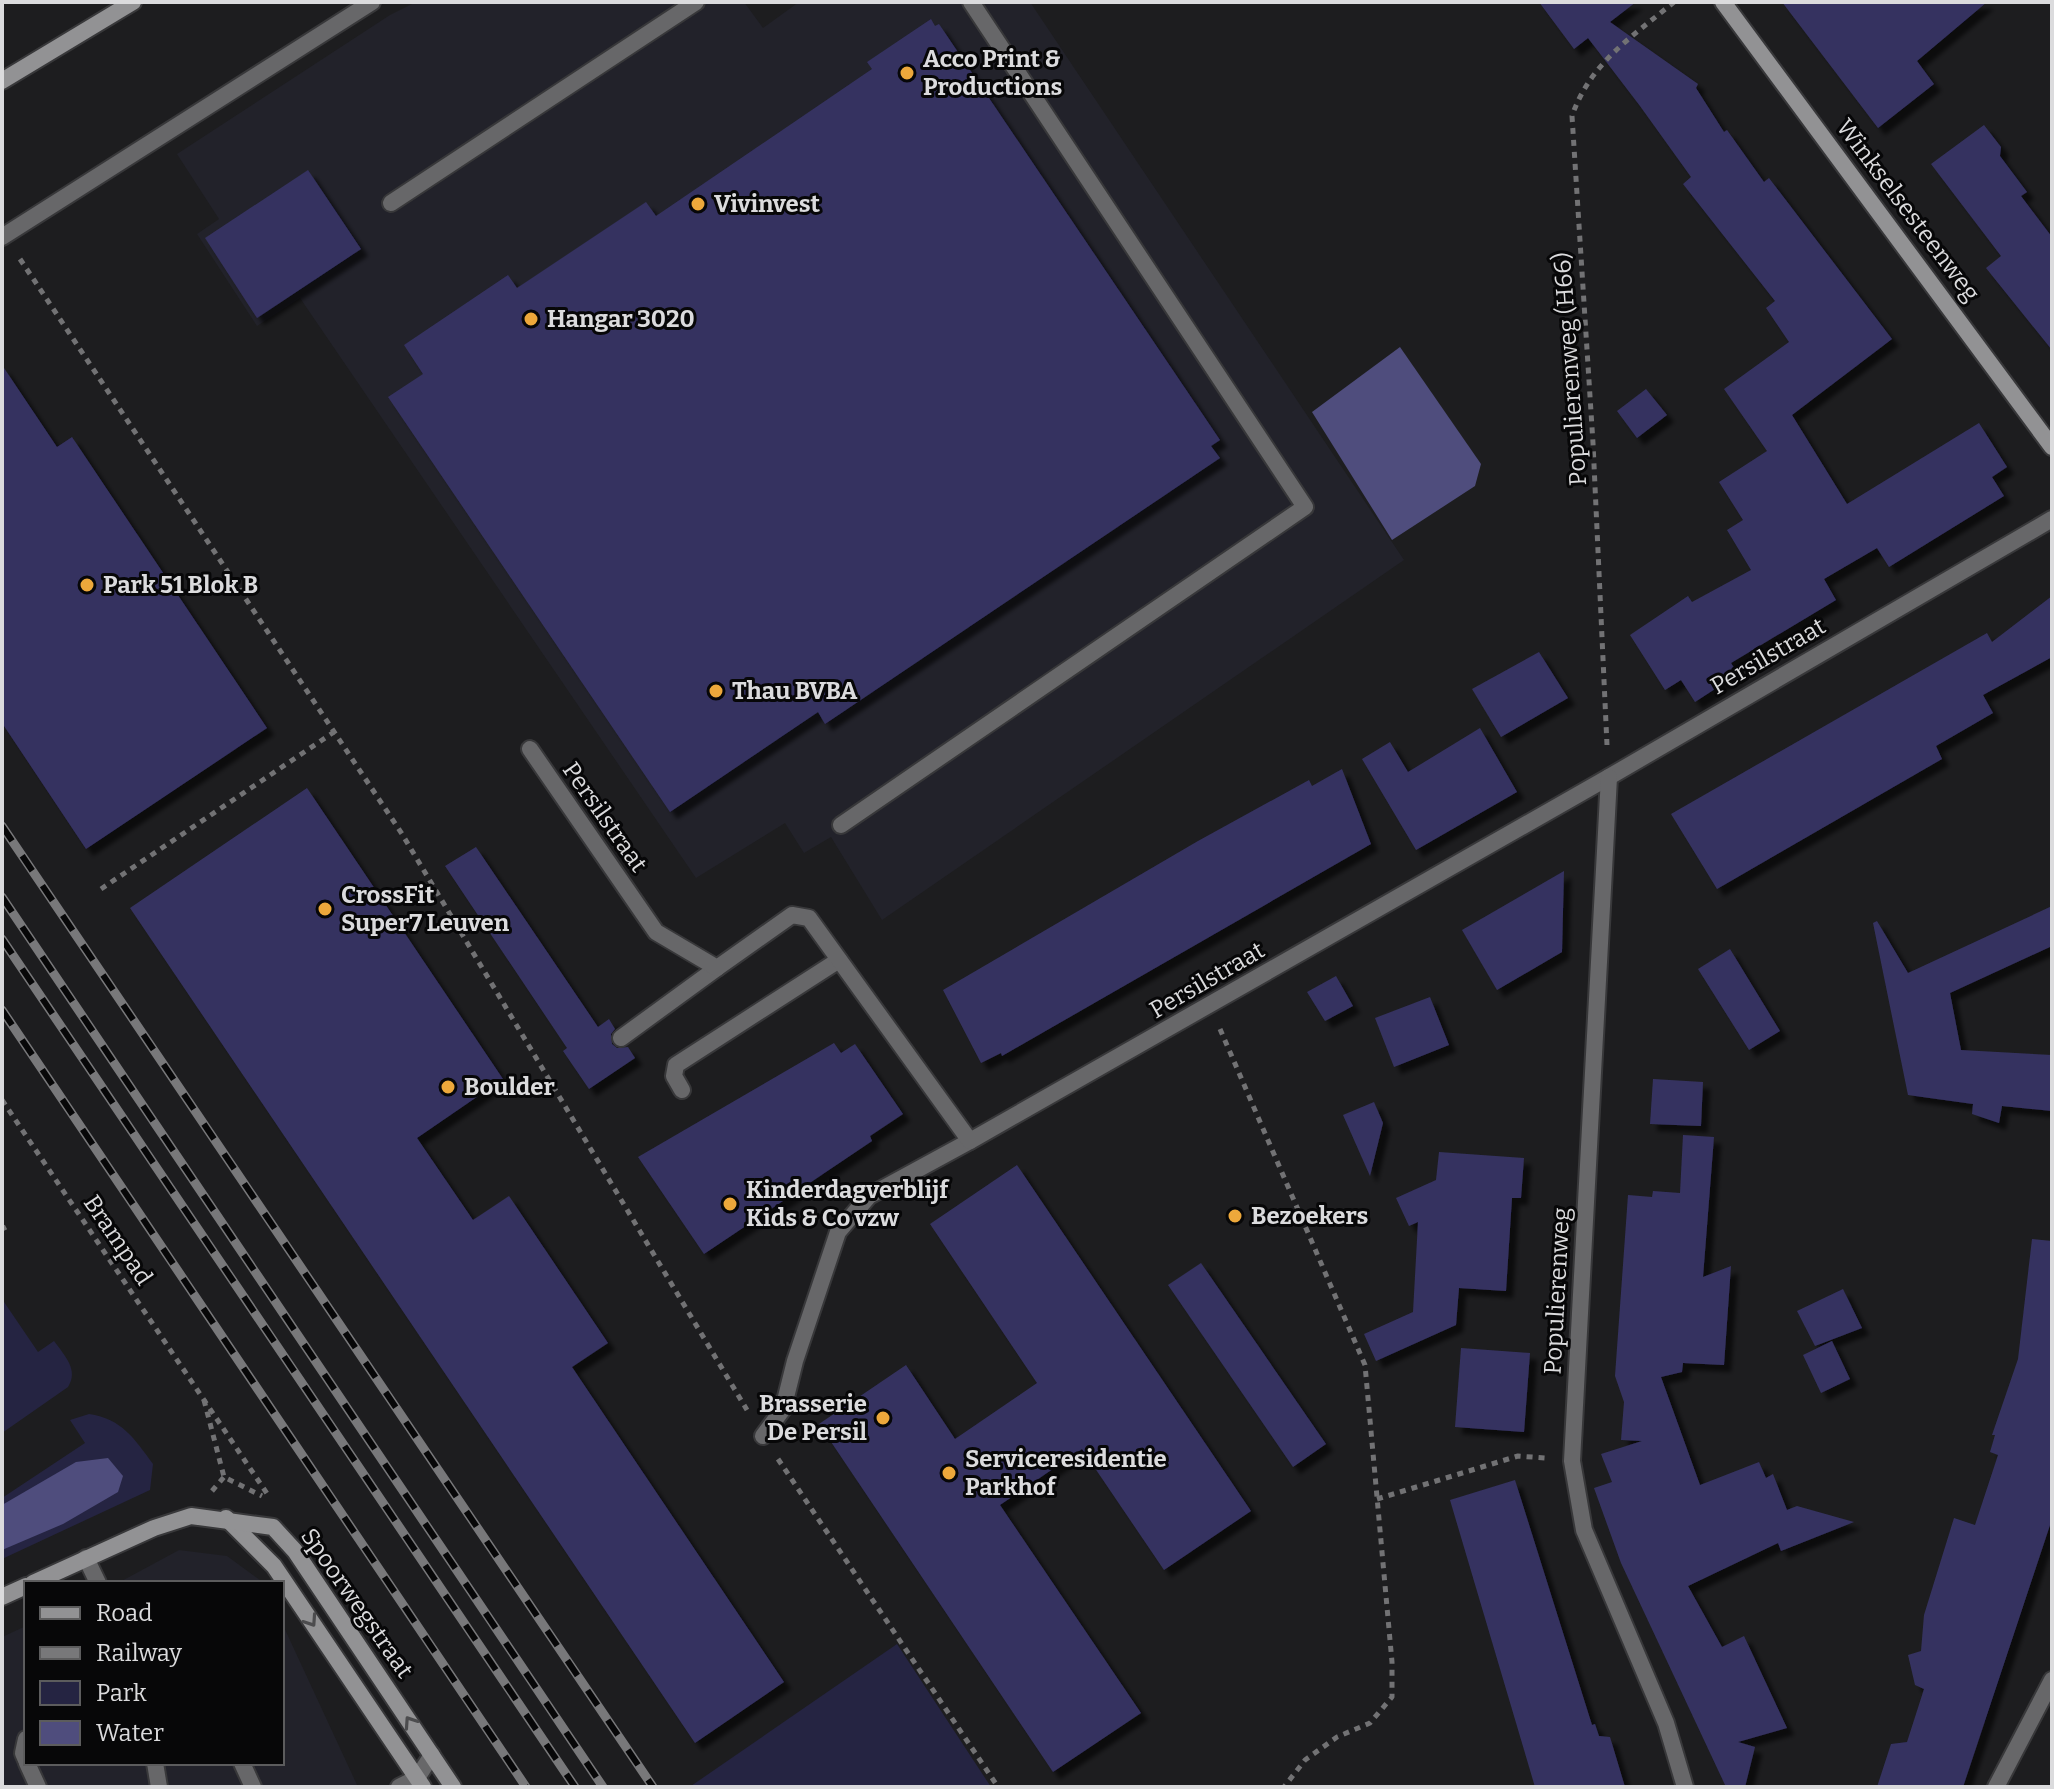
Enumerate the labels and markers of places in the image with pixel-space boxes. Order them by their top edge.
place label: Acco Print & Productions [923,45,1062,101]
marker: Acco Print & Productions [898,64,916,82]
place label: Vivinvest [714,190,821,218]
marker: Vivinvest [689,195,707,213]
place label: Hangar 3020 [547,305,695,333]
marker: Hangar 3020 [522,310,540,328]
place label: Park 51 Blok B [103,571,258,599]
marker: Park 51 Blok B [78,576,96,594]
place label: Thau BVBA [732,677,858,705]
marker: Thau BVBA [707,682,725,700]
place label: CrossFit Super7 Leuven [341,881,510,937]
marker: CrossFit Super7 Leuven [316,900,334,918]
place label: Boulder [464,1073,555,1101]
marker: Boulder [439,1078,457,1096]
place label: Kinderdagverblijf Kids & Co vzw [746,1176,950,1232]
marker: Kinderdagverblijf Kids & Co vzw [721,1195,739,1213]
place label: Bezoekers [1251,1202,1368,1230]
marker: Bezoekers [1226,1207,1244,1225]
place label: Brasserie De Persil [759,1390,868,1446]
marker: Brasserie De Persil [874,1409,892,1427]
place label: Serviceresidentie Parkhof [965,1445,1167,1501]
marker: Serviceresidentie Parkhof [940,1464,958,1482]

